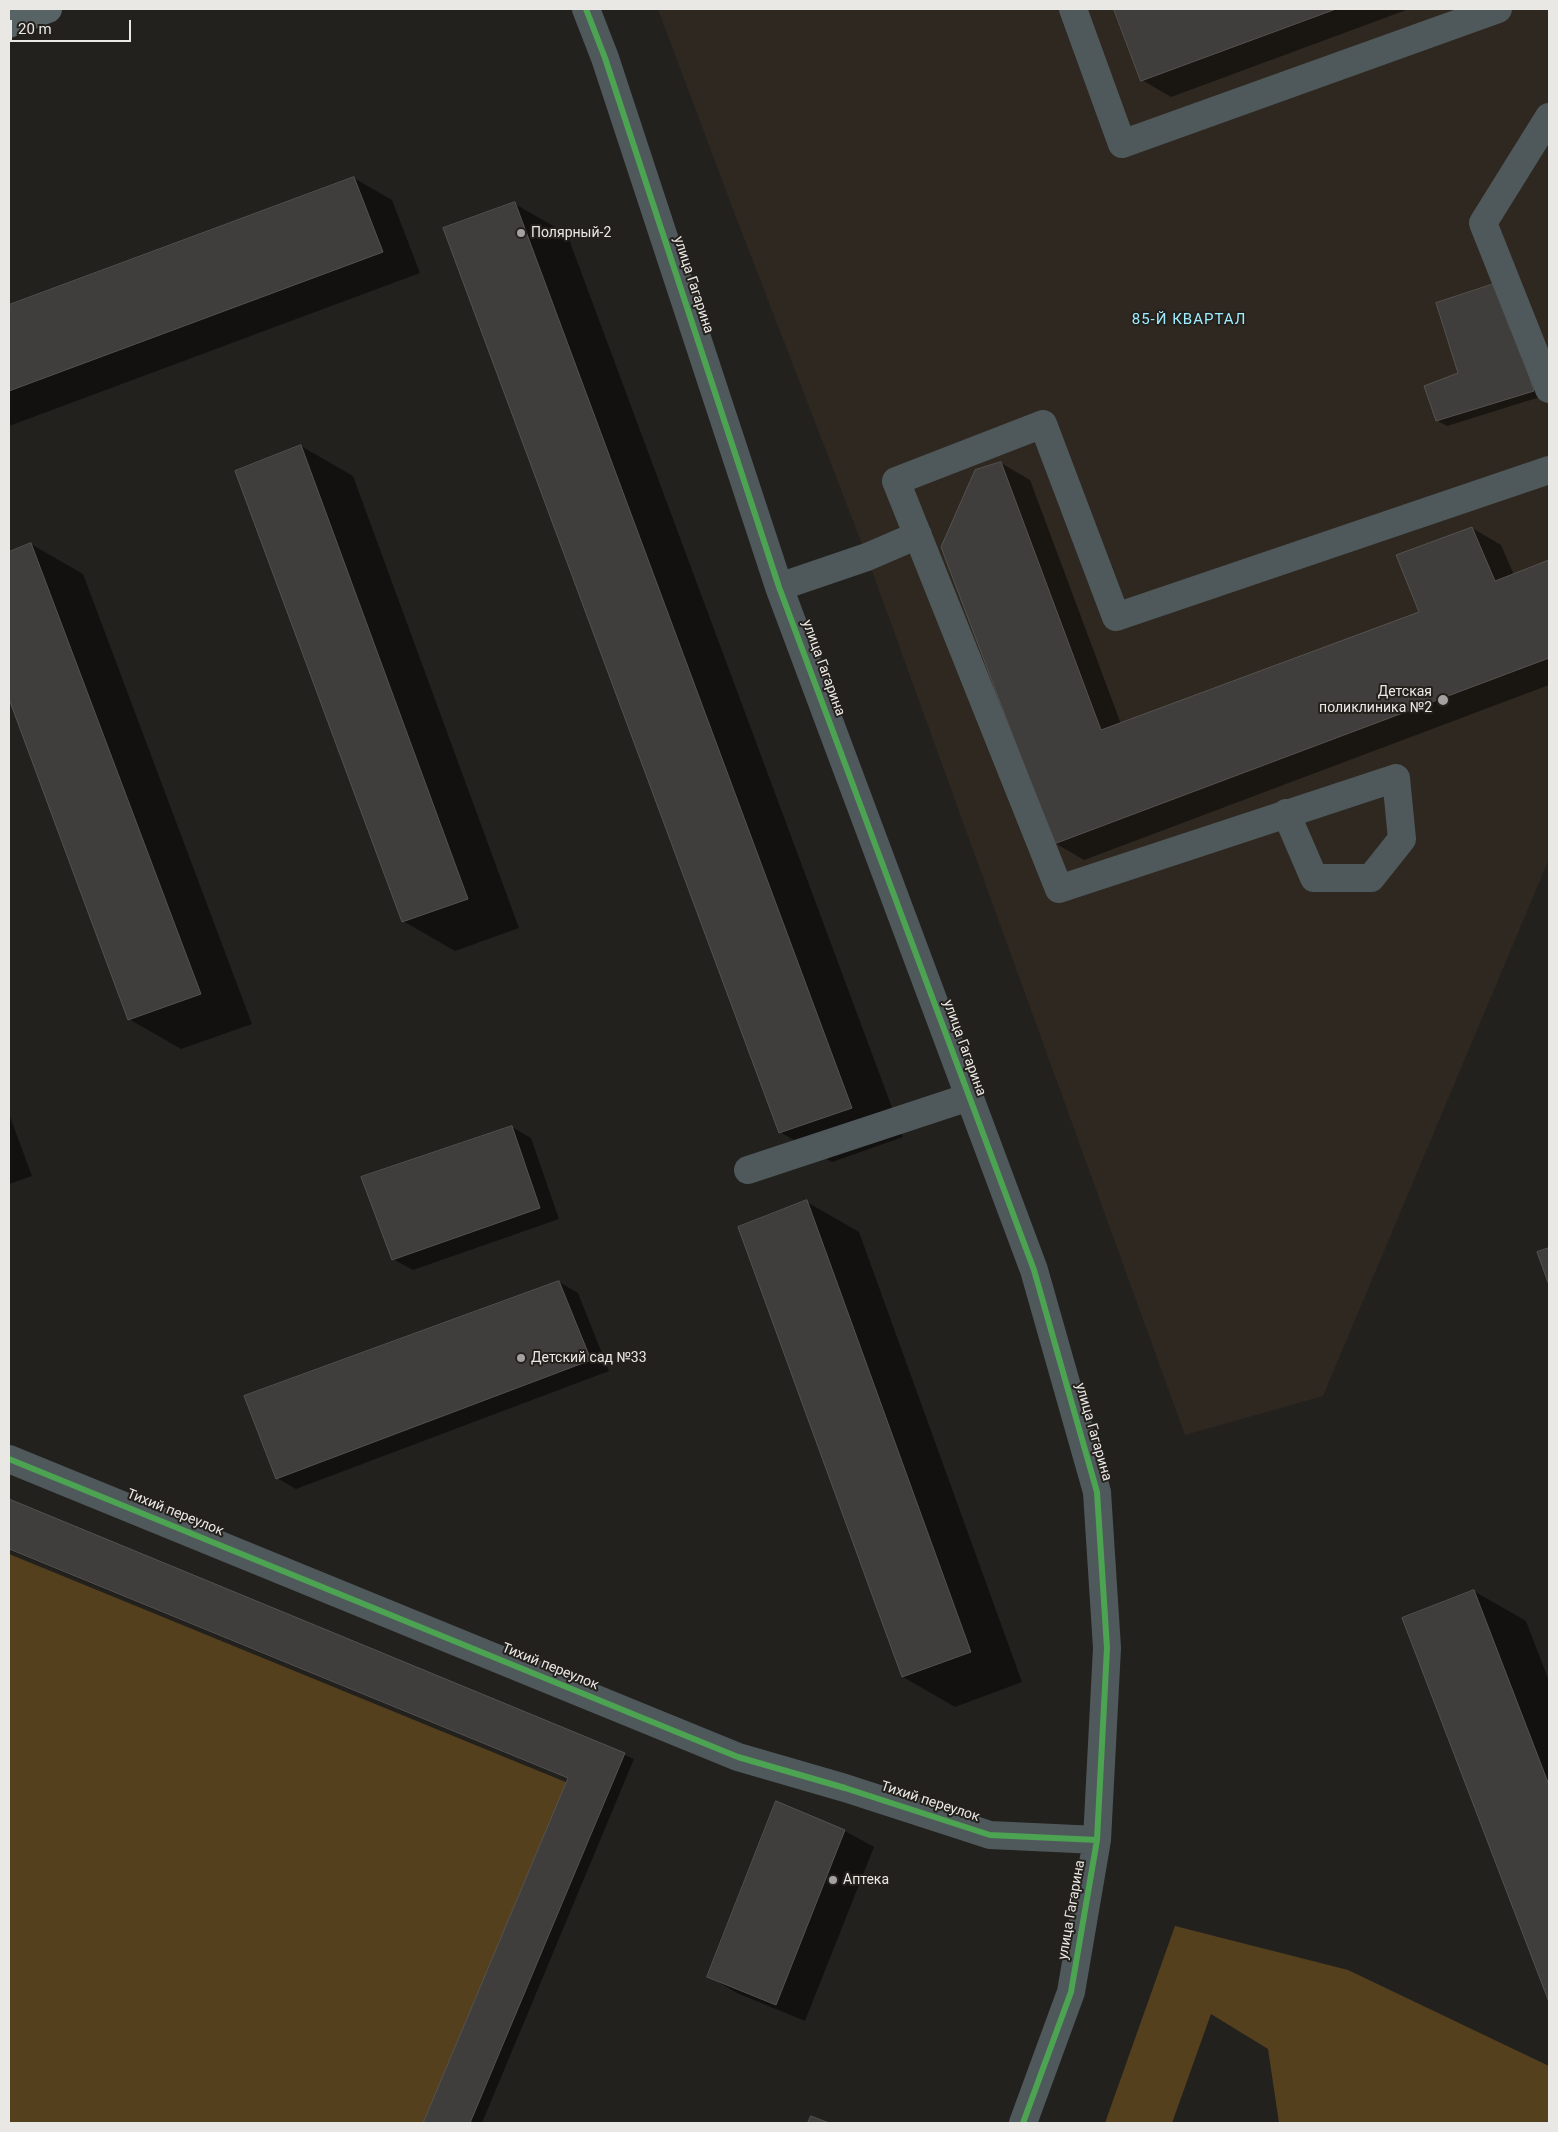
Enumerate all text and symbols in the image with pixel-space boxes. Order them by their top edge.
scale bar [12,10,134,42]
text: 20 m [18,20,52,38]
place label: Полярный-2 [531,225,611,241]
marker: Полярный-2 [515,227,527,239]
street label: улица Гагарина [669,234,717,336]
district label: 85-Й КВАРТАЛ [1130,311,1248,329]
street label: улица Гагарина [798,618,848,718]
place label: Детская поликлиника №2 [1319,684,1432,716]
marker: Детская поликлиника №2 [1436,693,1450,707]
street label: улица Гагарина [939,998,989,1098]
place label: Детский сад №33 [531,1350,647,1366]
marker: Детский сад №33 [515,1352,527,1364]
street label: улица Гагарина [1071,1381,1115,1483]
street label: Тихий переулок [124,1486,226,1540]
street label: Тихий переулок [499,1640,601,1694]
street label: Тихий переулок [878,1778,982,1826]
street label: улица Гагарина [1055,1859,1089,1961]
place label: Аптека [843,1872,889,1888]
marker: Аптека [827,1874,839,1886]

